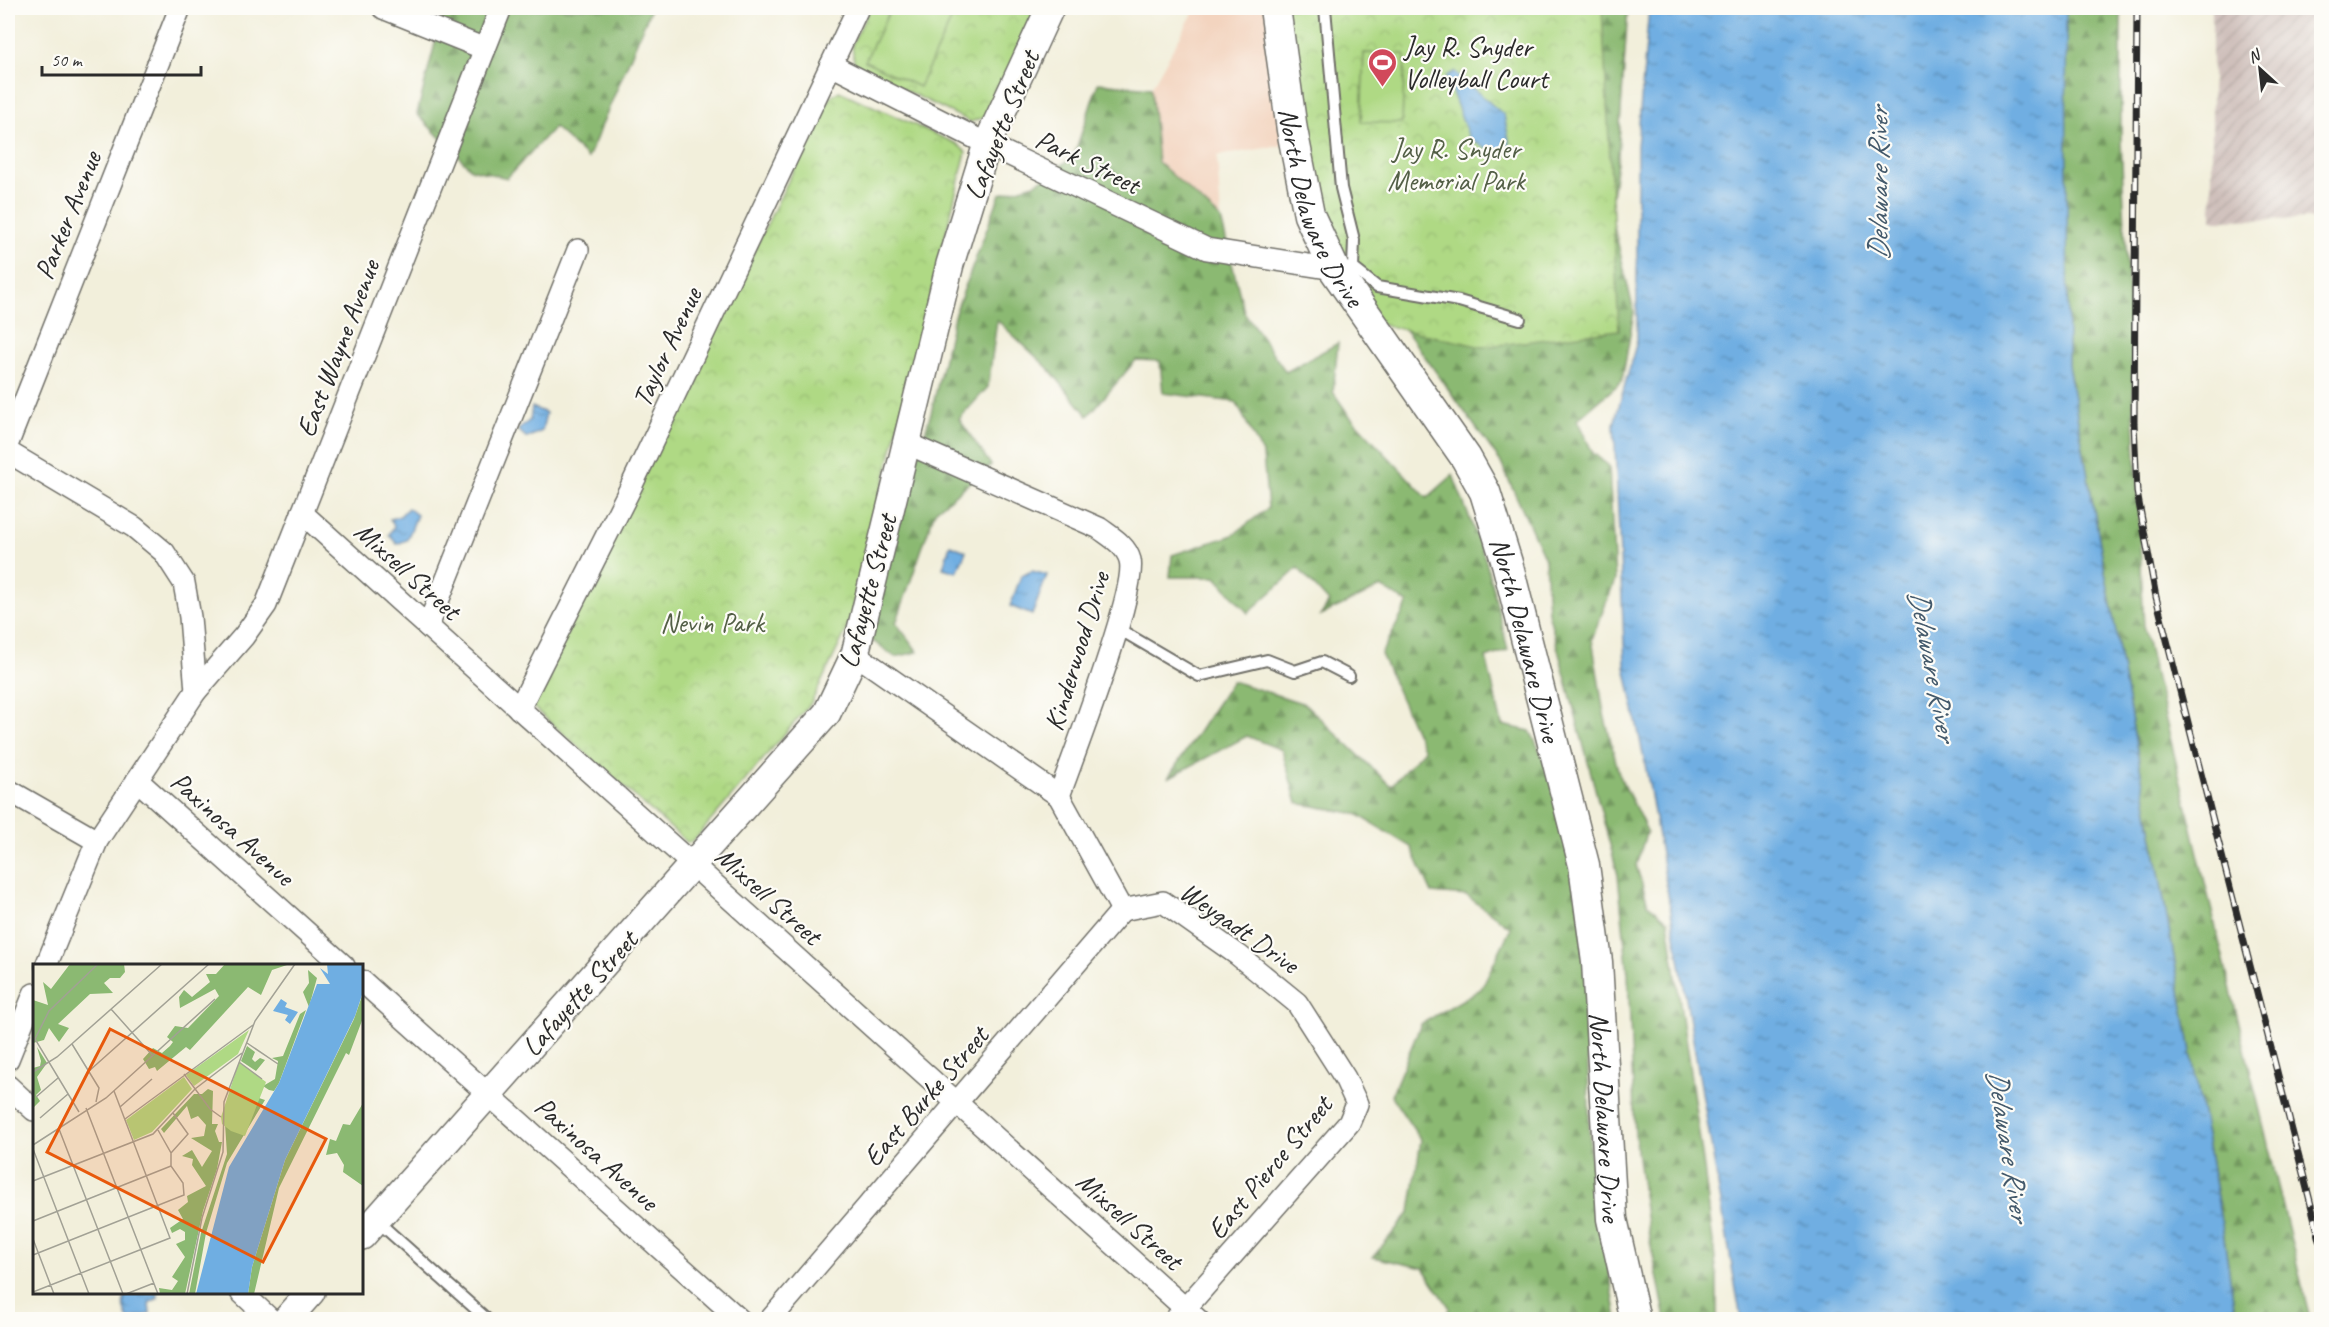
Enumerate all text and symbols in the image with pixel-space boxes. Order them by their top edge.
place label: Jay R. Snyder Volleyball Court [1402,29,1550,96]
scale bar [42,39,201,77]
north arrow [2230,39,2290,99]
street label: Lafayette Street [956,43,1048,205]
text: N [2245,44,2265,68]
sports icon: Jay R. Snyder Volleyball Court [1367,46,1399,88]
text: 50 m [51,49,84,71]
water label: Delaware River [1859,104,1897,260]
street label: North Delaware Drive [1271,106,1373,315]
street label: Park Street [1030,121,1148,203]
park label: Jay R. Snyder Memorial Park [1387,131,1526,198]
street label: Parker Avenue [26,144,110,284]
street label: East Wayne Avenue [288,253,388,442]
street label: Taylor Avenue [624,280,710,412]
street label: Lafayette Street [830,508,905,671]
street label: Mixsell Street [347,514,470,629]
street label: North Delaware Drive [1482,533,1569,747]
street label: Kinderwood Drive [1036,566,1118,735]
water label: Delaware River [1900,586,1967,748]
park label: Nevin Park [660,605,767,640]
street label: Paxinosa Avenue [164,764,303,894]
street label: Mixsell Street [708,839,831,954]
street label: Weygadt Drive [1173,874,1307,982]
street label: Lafayette Street [514,921,647,1063]
inset map [33,964,363,1294]
street label: North Delaware Drive [1582,1011,1629,1225]
street label: East Burke Street [855,1017,998,1174]
water label: Delaware River [1978,1067,2040,1227]
street label: East Pierce Street [1199,1086,1341,1246]
street label: Paxinosa Avenue [528,1089,667,1219]
street label: Mixsell Street [1069,1164,1192,1279]

